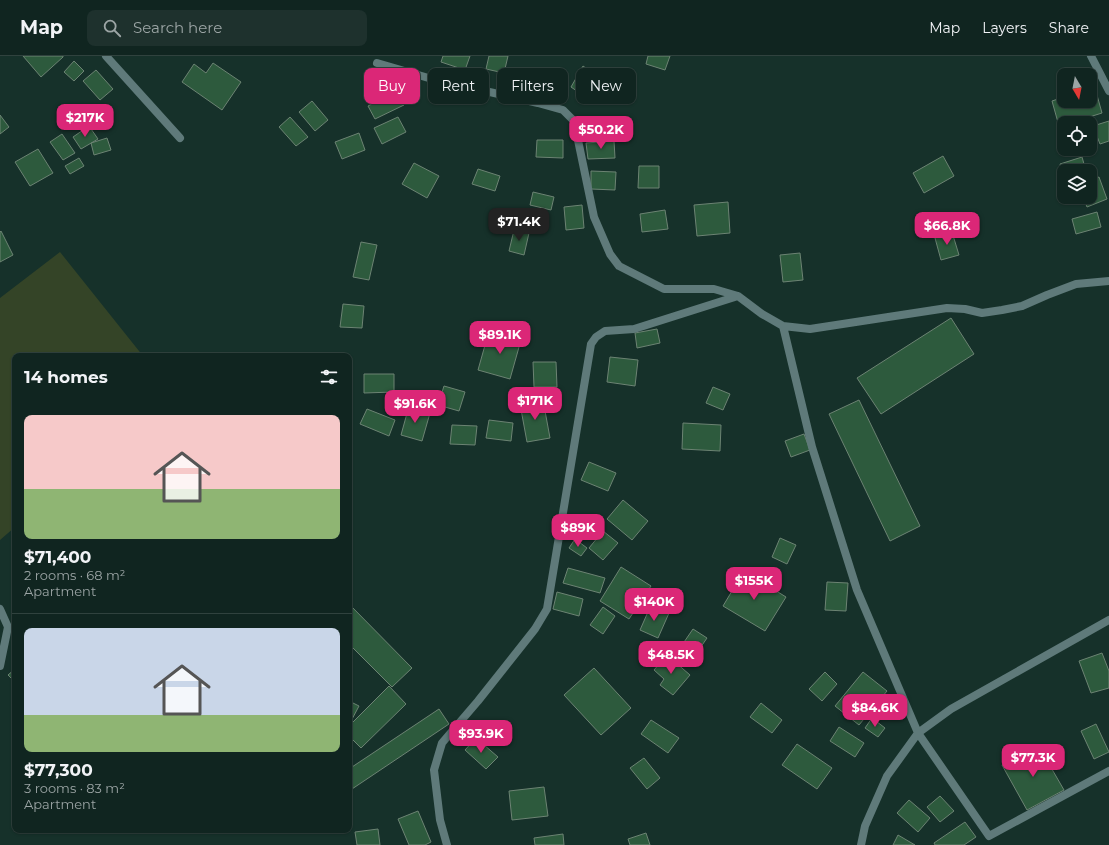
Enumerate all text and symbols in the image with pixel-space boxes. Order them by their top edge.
search box [87,10,367,46]
text: Map [20,16,63,39]
icon: search [101,17,123,39]
text: Search here [133,18,222,37]
text: Map [929,19,960,37]
text: Layers [982,19,1027,37]
text: Share [1049,19,1089,37]
chip: Buy [364,68,420,104]
chip: Rent [428,68,489,104]
chip: Filters [497,68,568,104]
chip: New [576,68,636,104]
north arrow [1057,68,1097,108]
map controls [1057,68,1097,204]
pin: $217K [57,104,113,138]
text: $217K [66,109,104,125]
pin: $50.2K [568,116,634,150]
button: locate [1057,116,1097,156]
text: $50.2K [578,121,624,137]
button: layers [1057,164,1097,204]
pin: $71.4K [486,208,552,242]
pin: $66.8K [914,212,980,246]
text: $71.4K [497,213,541,229]
text: $66.8K [924,217,970,233]
pin: $89.1K [467,321,533,355]
text: $89.1K [479,326,521,342]
icon: filters [318,366,340,388]
text: 14 homes [24,367,108,387]
pin: $171K [507,387,563,421]
pin: $91.6K [382,390,448,424]
text: $171K [517,392,553,408]
text: $91.6K [394,395,436,411]
icon: home [146,441,218,513]
pin: $89K [554,514,602,548]
text: $89K [561,519,595,535]
text: $71,400 [24,547,91,567]
text: 2 rooms · 68 m² [24,567,125,583]
pin: $155K [726,567,782,601]
text: $155K [735,572,773,588]
text: Apartment [24,583,96,599]
pin: $140K [626,588,682,622]
text: $140K [634,593,674,609]
pin: $48.5K [638,641,704,675]
text: $48.5K [648,646,694,662]
icon: home [146,654,218,726]
pin: $84.6K [842,694,908,728]
text: $84.6K [851,699,899,715]
pin: $93.9K [448,720,514,754]
text: $93.9K [458,725,504,741]
pin: $77.3K [1000,744,1066,778]
text: $77.3K [1011,749,1055,765]
text: $77,300 [24,760,93,780]
text: 3 rooms · 83 m² [24,780,125,796]
text: Apartment [24,796,96,812]

